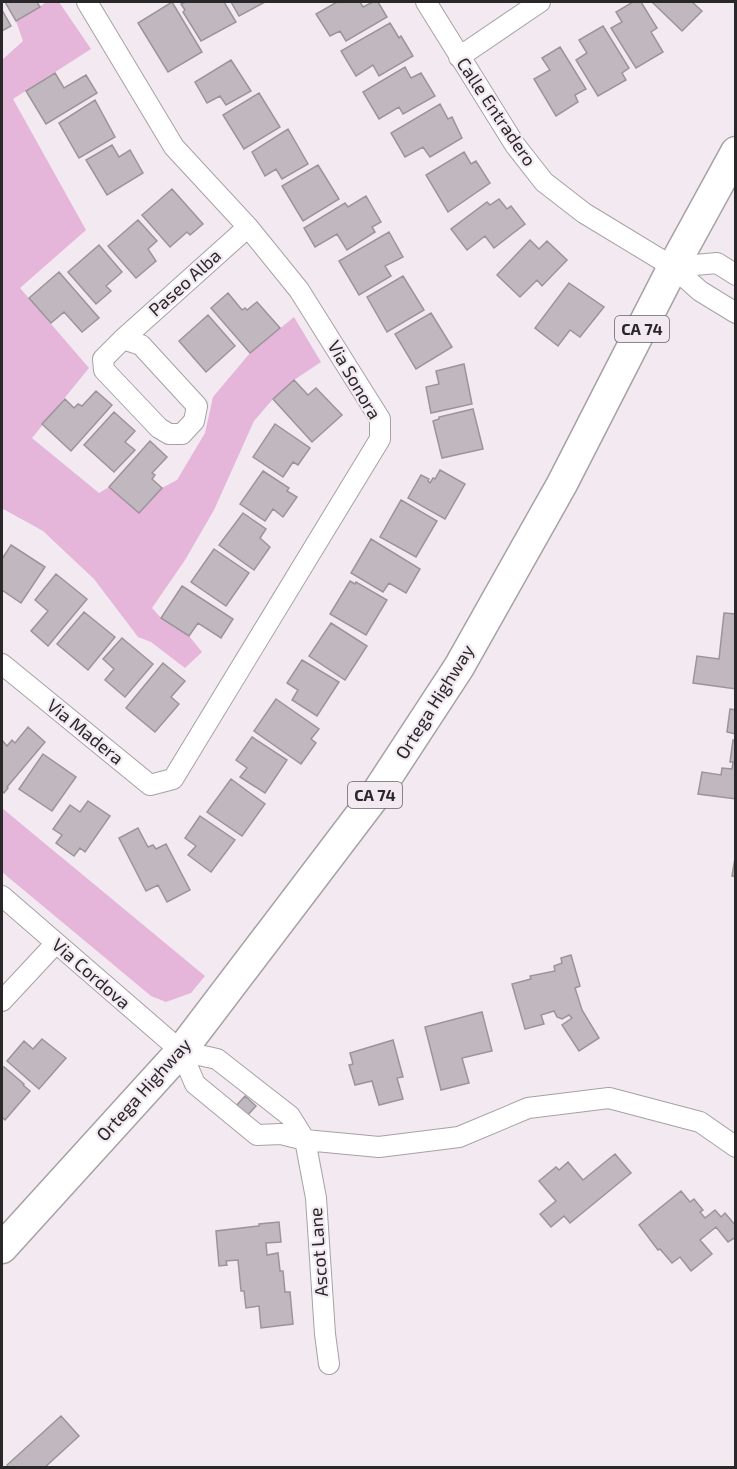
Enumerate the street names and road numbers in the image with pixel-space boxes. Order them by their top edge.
street label: Calle Entradero [452,53,541,170]
street label: Paseo Alba [144,244,225,320]
road number: CA 74 [615,316,669,342]
street label: Via Sonora [323,336,386,423]
street label: Ortega Highway [390,640,478,763]
street label: Via Madera [43,694,128,769]
road number: CA 74 [348,782,402,808]
street label: Via Cordova [48,933,135,1013]
street label: Ortega Highway [91,1033,196,1145]
street label: Ascot Lane [304,1207,332,1297]

